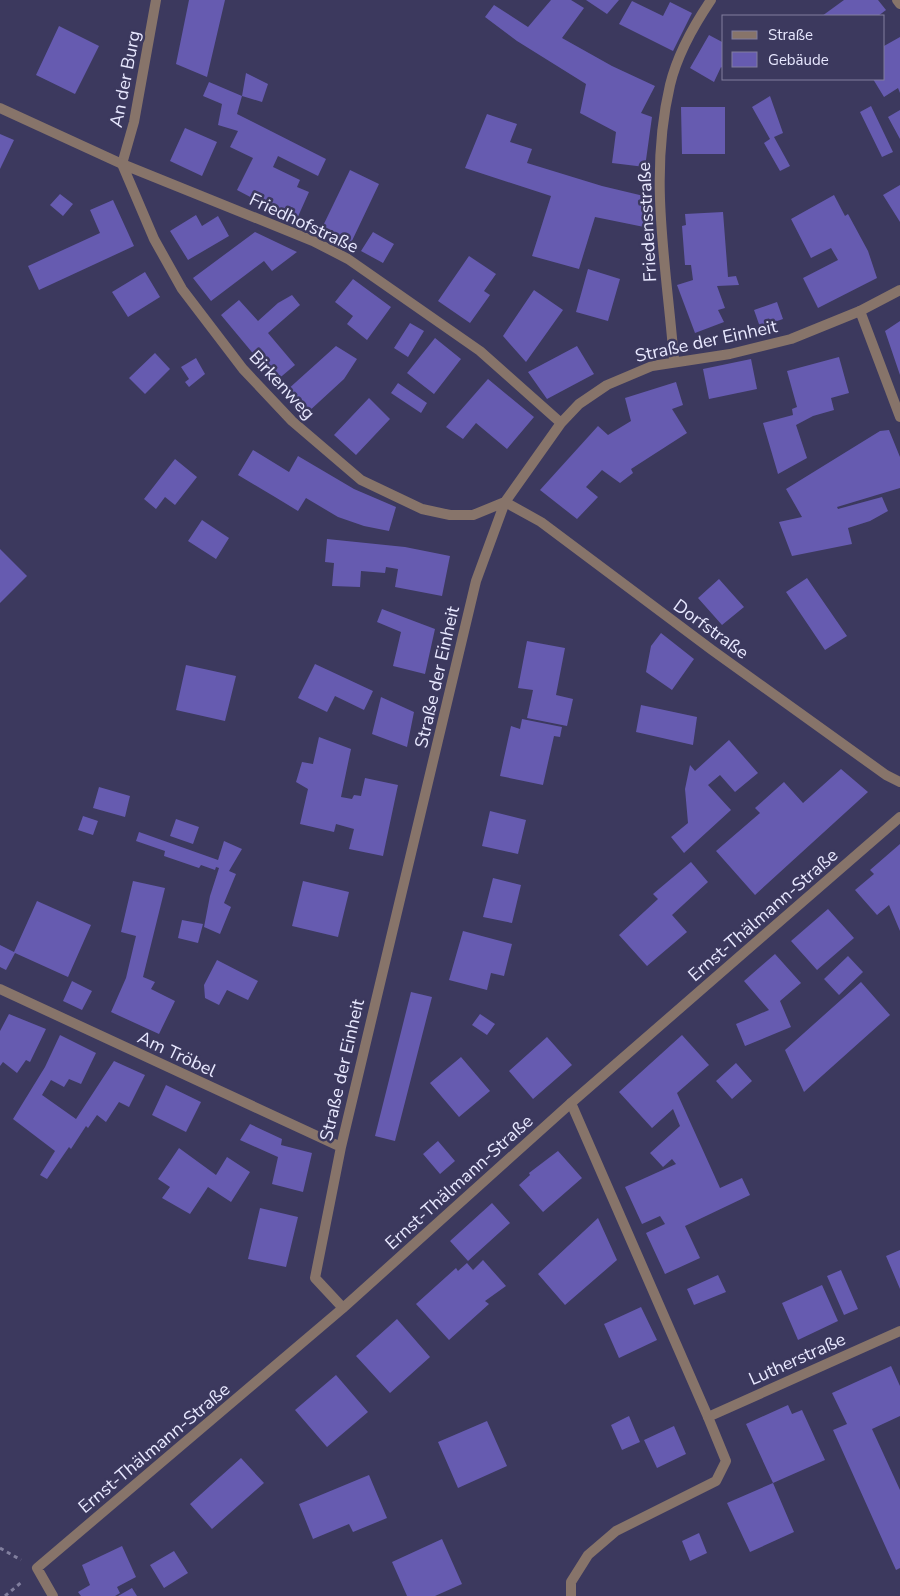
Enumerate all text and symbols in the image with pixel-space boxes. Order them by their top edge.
legend [722,15,885,80]
text: Straße [768,25,813,45]
street label: An der Burg [104,28,146,130]
text: Gebäude [768,50,829,70]
street label: Friedensstraße [632,161,662,283]
street label: Friedhofstraße [246,187,362,259]
street label: Straße der Einheit [633,314,780,368]
street label: Birkenweg [244,345,320,425]
street label: Dorfstraße [669,594,753,664]
street label: Straße der Einheit [409,603,465,750]
street label: Ernst-Thälmann-Straße [683,843,843,987]
street label: Straße der Einheit [314,996,370,1143]
street label: Am Tröbel [134,1025,221,1083]
street label: Ernst-Thälmann-Straße [380,1109,538,1255]
street label: Lutherstraße [745,1327,849,1391]
street label: Ernst-Thälmann-Straße [73,1377,235,1519]

